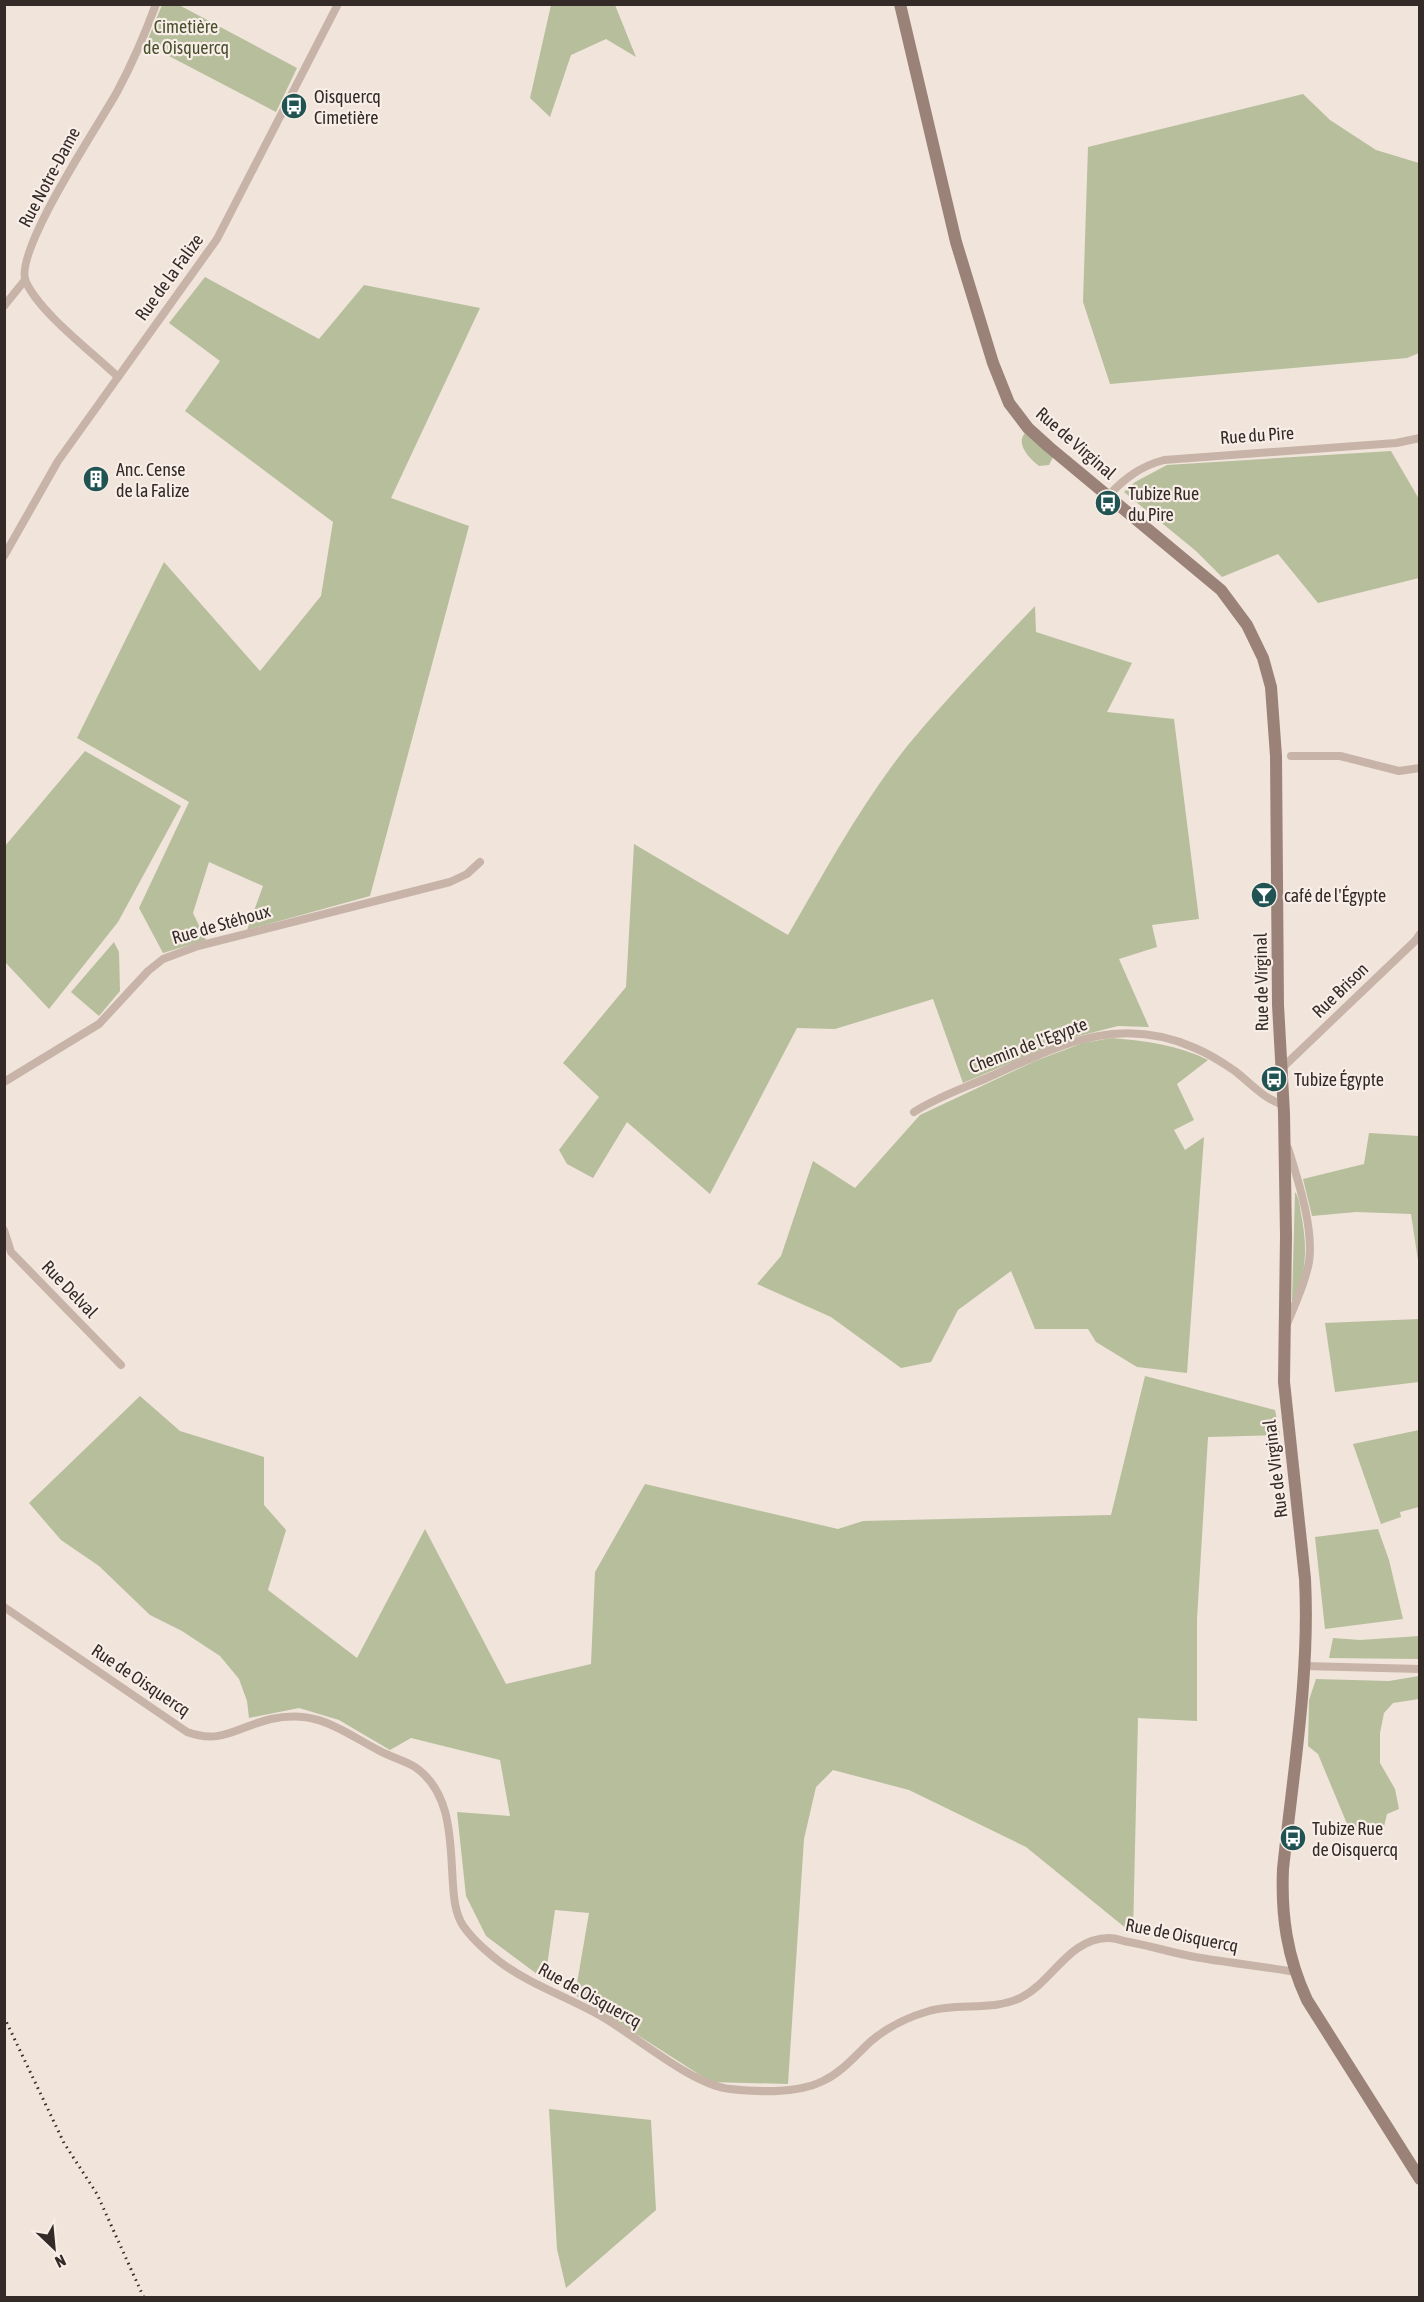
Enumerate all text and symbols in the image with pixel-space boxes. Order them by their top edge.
park label: Cimetière de Oisquercq [143,16,229,58]
place label: Oisquercq Cimetière [314,86,381,128]
bus stop icon: Oisquercq Cimetière [279,91,309,121]
street label: Rue Notre-Dame [14,123,84,231]
street label: Rue de la Falize [131,230,207,324]
street label: Rue de Virginal [1032,403,1120,484]
street label: Rue du Pire [1219,422,1295,448]
place label: Anc. Cense de la Falize [116,459,189,501]
building icon: Anc. Cense de la Falize [81,464,111,494]
place label: Tubize Rue du Pire [1128,483,1199,525]
bus stop icon: Tubize Rue du Pire [1093,488,1123,518]
bar icon: café de l'Égypte [1249,880,1279,910]
place label: café de l'Égypte [1284,885,1386,906]
street label: Rue de Stéhoux [169,900,273,948]
street label: Rue de Virginal [1250,932,1272,1032]
street label: Rue Brison [1308,958,1372,1022]
street label: Chemin de l'Egypte [966,1013,1090,1077]
bus stop icon: Tubize Égypte [1259,1064,1289,1094]
place label: Tubize Égypte [1294,1069,1384,1090]
street label: Rue Delval [38,1256,103,1322]
street label: Rue de Virginal [1259,1418,1291,1519]
street label: Rue de Oisquercq [88,1639,194,1721]
place label: Tubize Rue de Oisquercq [1312,1818,1398,1860]
bus stop icon: Tubize Rue de Oisquercq [1278,1823,1308,1853]
street label: Rue de Oisquercq [1124,1914,1240,1956]
street label: Rue de Oisquercq [535,1958,645,2032]
north arrow [24,2218,84,2278]
text: N [52,2251,69,2272]

